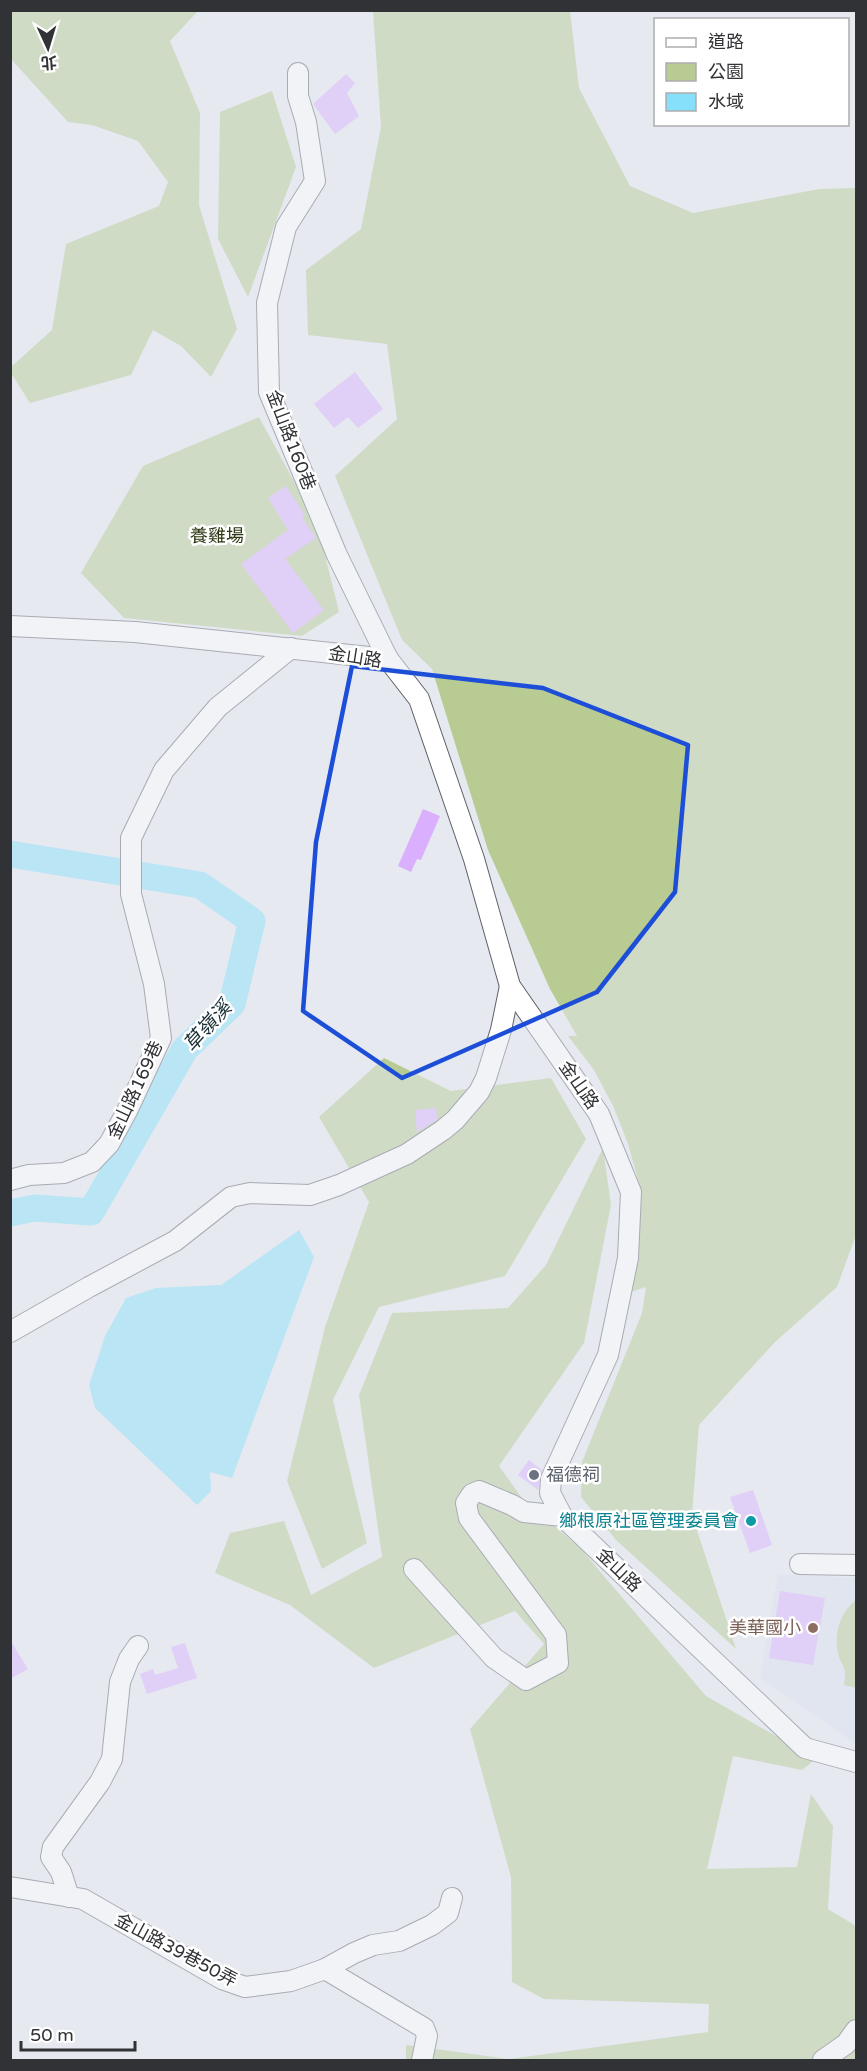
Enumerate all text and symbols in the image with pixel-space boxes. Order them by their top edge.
north arrow [18,18,78,78]
legend [654,18,849,126]
text: 道路 [708,31,744,53]
text: 北 [40,51,58,73]
text: 公園 [708,61,744,83]
text: 水域 [708,91,744,113]
street label: 金山路160巷 [262,387,320,493]
park label: 養雞場 [190,525,244,547]
street label: 金山路 [327,642,383,672]
water label: 草嶺溪 [179,994,239,1057]
street label: 金山路169巷 [103,1037,167,1143]
street label: 金山路 [555,1057,603,1113]
place label: 福德祠 [546,1464,600,1486]
marker: 福德祠 [527,1468,541,1482]
place label: 鄉根原社區管理委員會 [559,1510,739,1532]
marker: 鄉根原社區管理委員會 [744,1514,758,1528]
street label: 金山路 [592,1543,646,1597]
place label: 美華國小 [729,1617,801,1639]
marker: 美華國小 [806,1621,820,1635]
street label: 金山路39巷50弄 [111,1909,241,1991]
scale bar [21,2014,135,2052]
text: 50 m [30,2024,74,2046]

